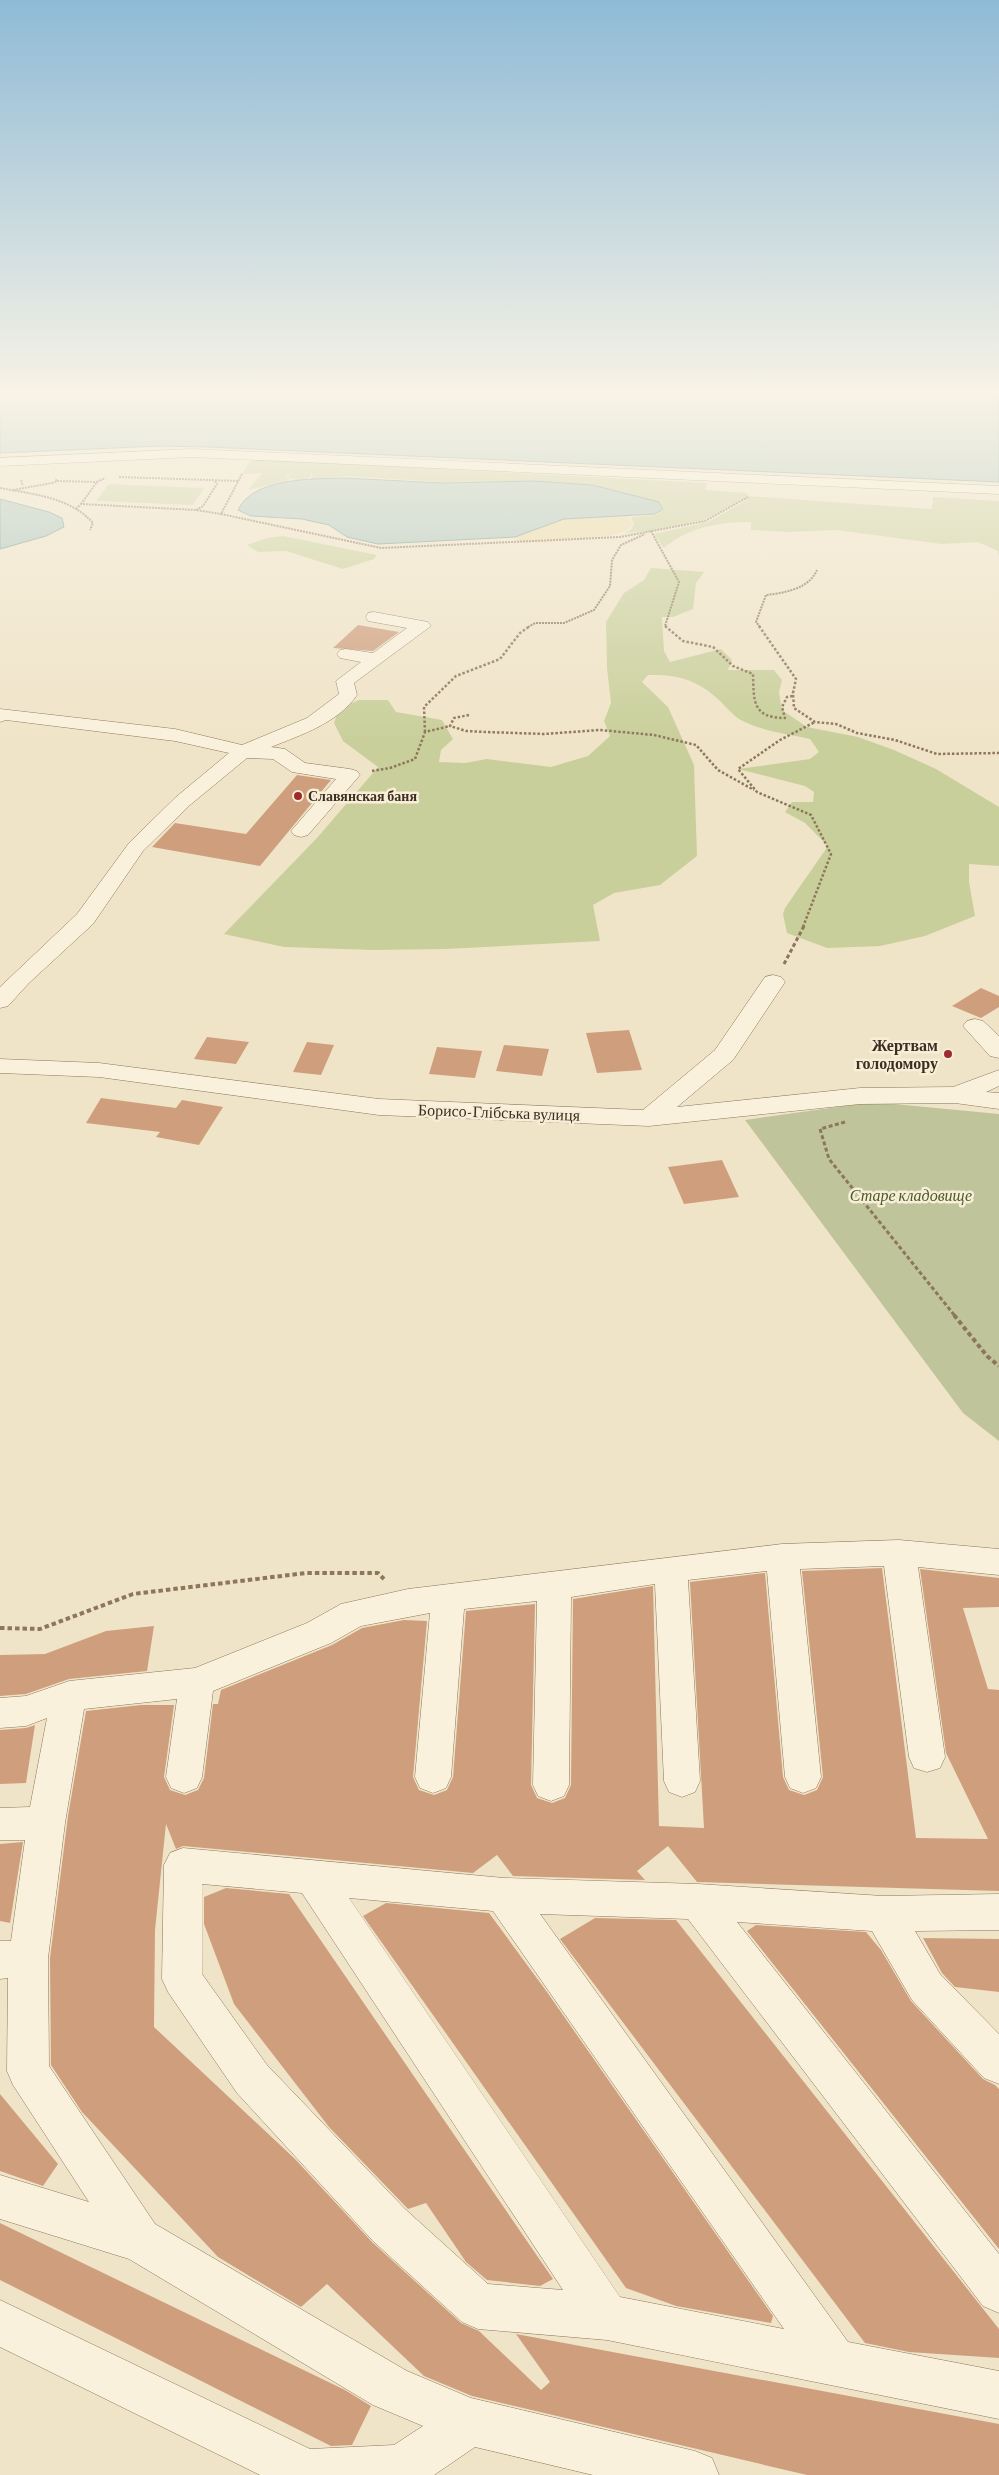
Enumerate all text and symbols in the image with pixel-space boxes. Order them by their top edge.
place label: Славянская баня [308,788,417,804]
marker: Славянская баня [292,790,304,802]
place label: Жертвам голодомору [856,1037,938,1073]
marker: Жертвам голодомору [942,1048,954,1060]
street label: Борисо-Глібська вулиця [418,1101,581,1125]
park label: Старе кладовище [850,1187,972,1205]

